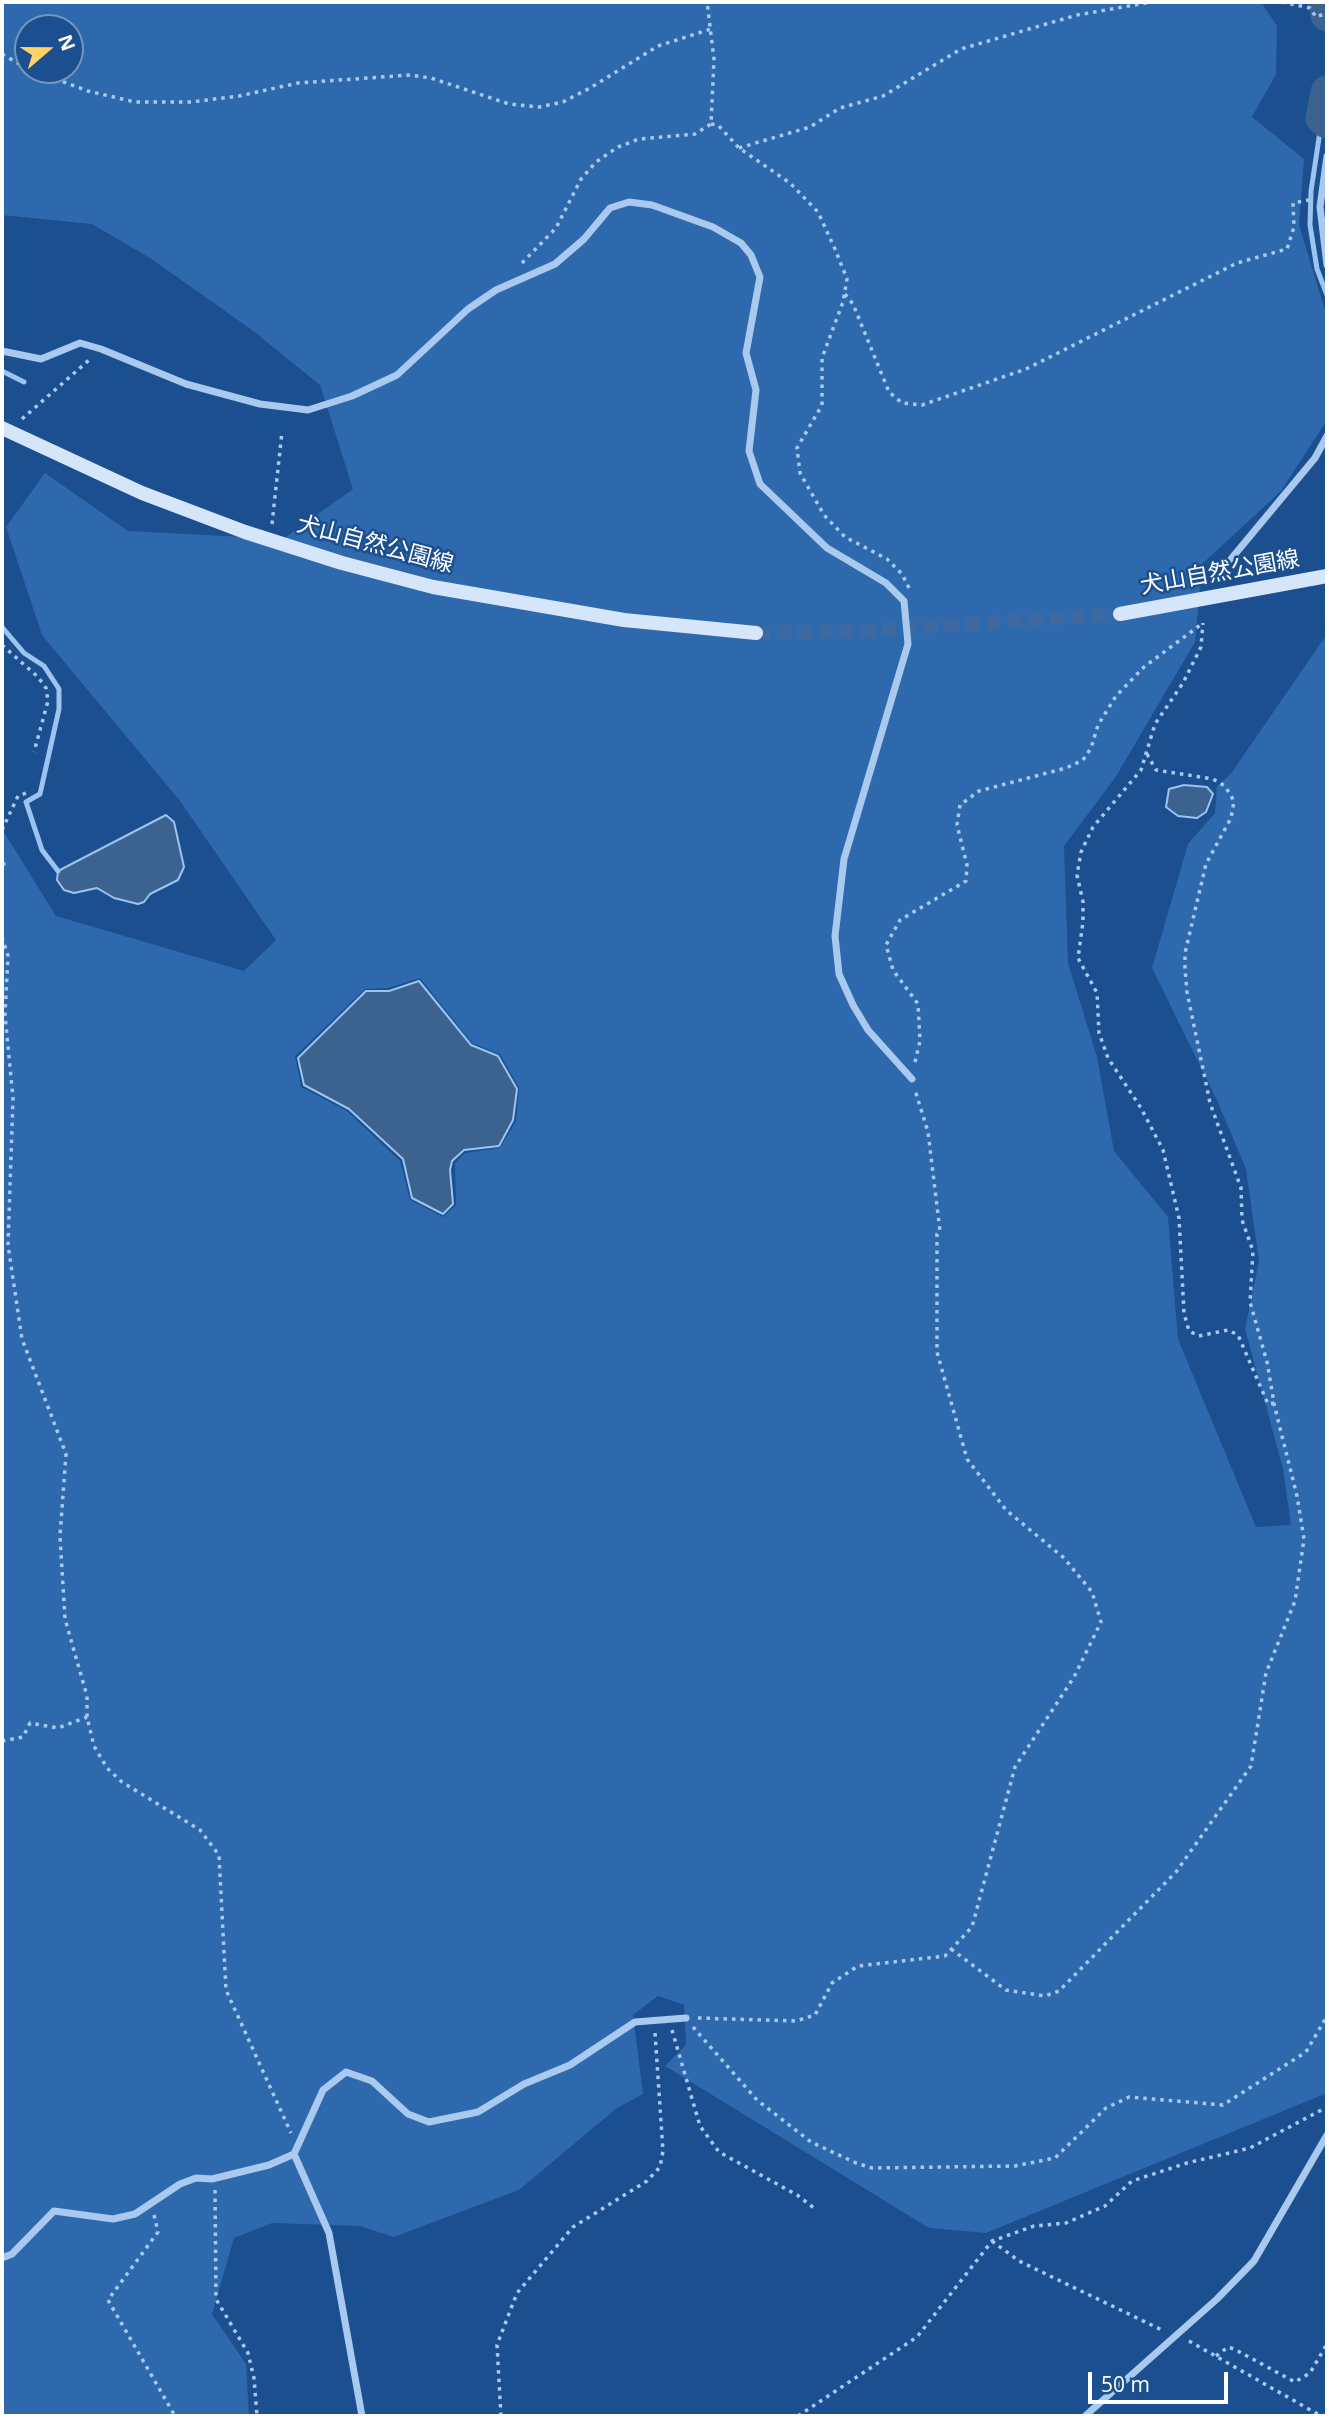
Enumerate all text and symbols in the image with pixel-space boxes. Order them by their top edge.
north arrow [14,14,84,84]
text: N [52,31,82,54]
street label: 犬山自然公園線 [294,511,456,579]
street label: 犬山自然公園線 [1138,545,1302,601]
scale bar [1091,2358,1231,2402]
text: 50 m [1101,2370,1150,2398]

